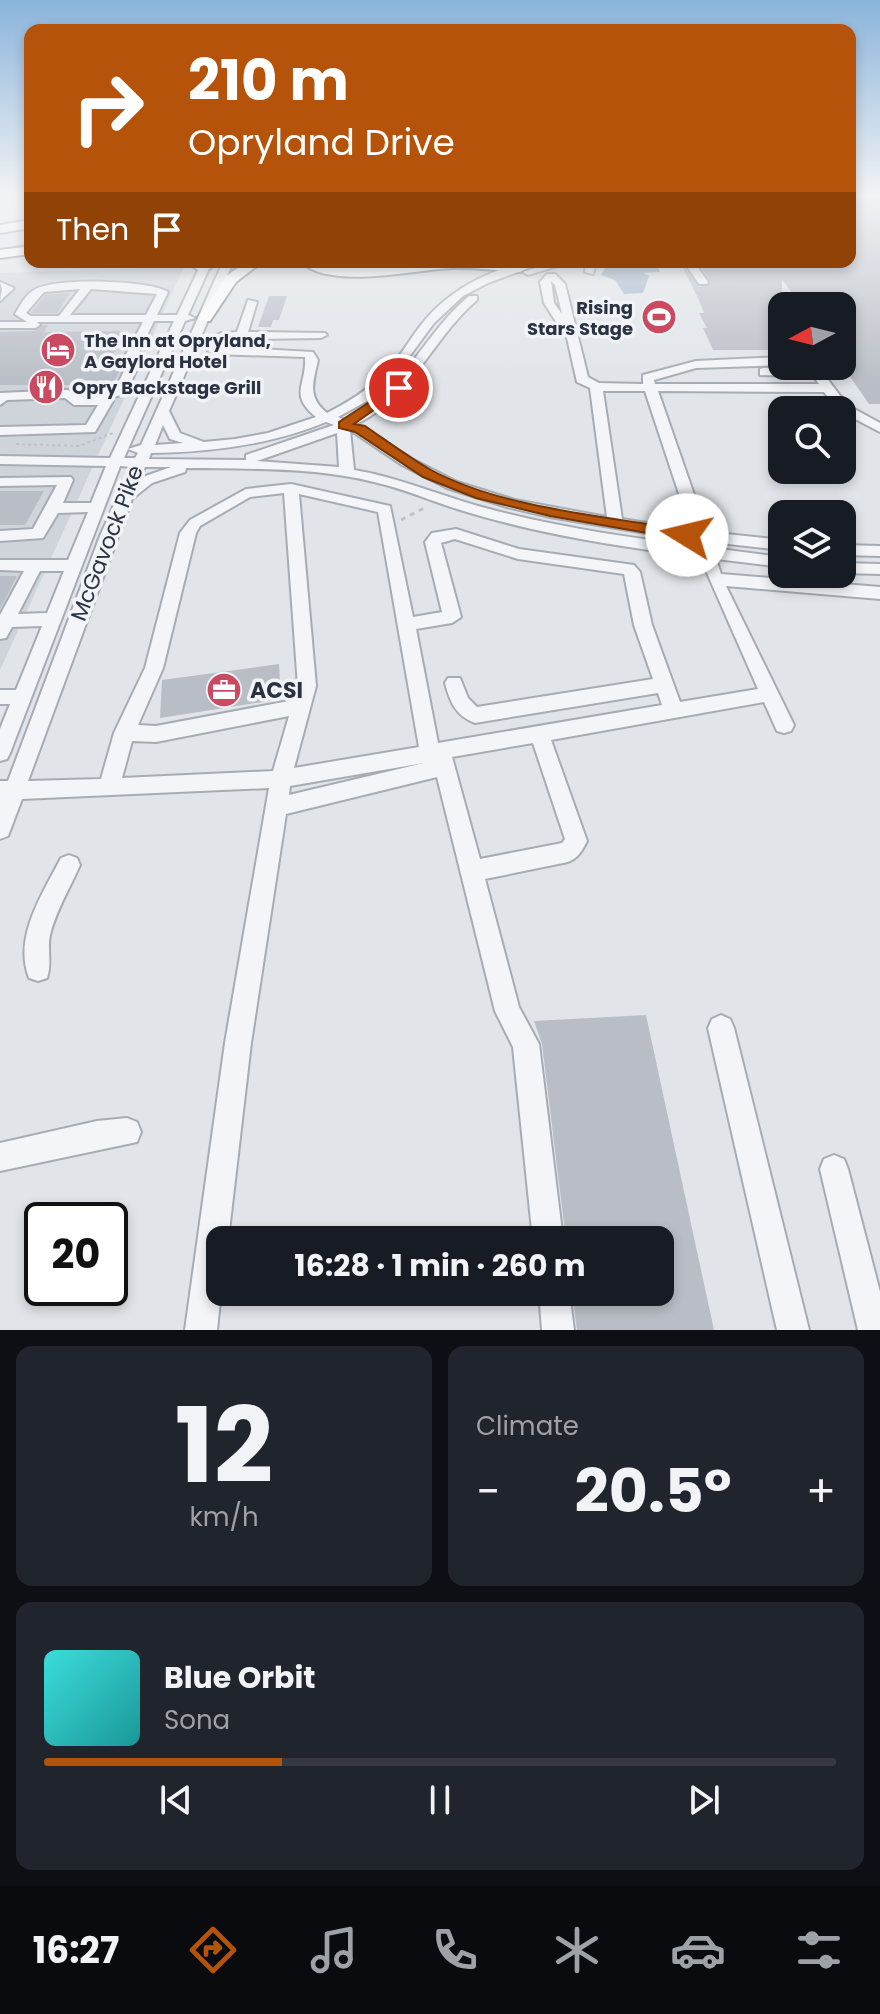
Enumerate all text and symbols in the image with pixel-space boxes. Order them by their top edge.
text: 210 m [188,41,349,120]
icon: right [56,56,160,160]
text: Opryland Drive [188,117,455,168]
text: Then [56,208,129,251]
icon: arrive [145,208,189,252]
north arrow [768,292,856,380]
map controls [768,292,856,588]
place label: Rising Stars Stage [527,295,633,341]
sports icon: Rising Stars Stage [640,298,678,336]
place label: The Inn at Opryland, A Gaylord Hotel [84,328,271,374]
hotel icon: The Inn at Opryland, A Gaylord Hotel [39,331,77,369]
pin [365,354,433,422]
icon: arrive [377,366,421,410]
restaurant icon: Opry Backstage Grill [27,368,65,406]
place label: Opry Backstage Grill [72,375,261,400]
button: search [768,396,856,484]
street label: McGavock Pike [63,461,151,625]
position arrow [645,493,729,577]
button: layers [768,500,856,588]
office icon: ACSI [205,671,243,709]
place label: ACSI [250,675,303,706]
speed limit sign: 20 [24,1202,128,1306]
text: 16:28 · 1 min · 260 m [294,1244,586,1287]
text: 12 [175,1373,273,1518]
text: Climate [476,1408,579,1444]
text: 20.5° [575,1449,732,1533]
text: − [476,1461,500,1522]
text: + [806,1461,836,1522]
text: km/h [189,1499,259,1535]
text: Blue Orbit [164,1656,316,1699]
text: Sona [164,1702,230,1738]
icon: previous [154,1778,198,1822]
icon: pause [418,1778,462,1822]
icon: next [682,1778,726,1822]
icon: directions [185,1922,241,1978]
icon: music [306,1922,362,1978]
icon: phone [427,1922,483,1978]
icon: climate [549,1922,605,1978]
icon: car [670,1922,726,1978]
icon: filters [791,1922,847,1978]
text: 16:27 [33,1925,119,1976]

